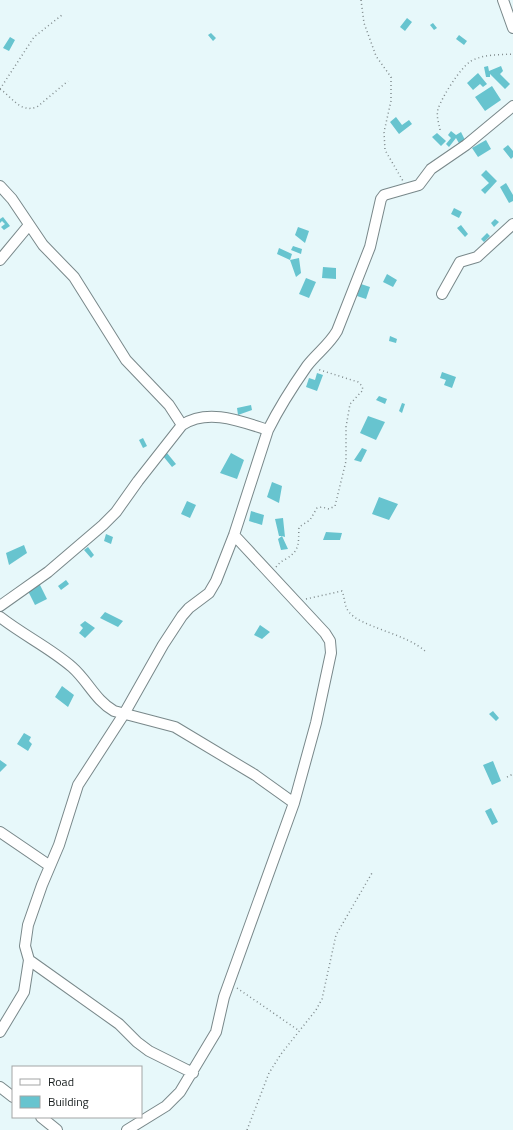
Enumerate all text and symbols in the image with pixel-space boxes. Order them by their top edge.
legend [12,1066,142,1118]
text: Road [48,1072,74,1091]
text: Building [48,1092,89,1111]

